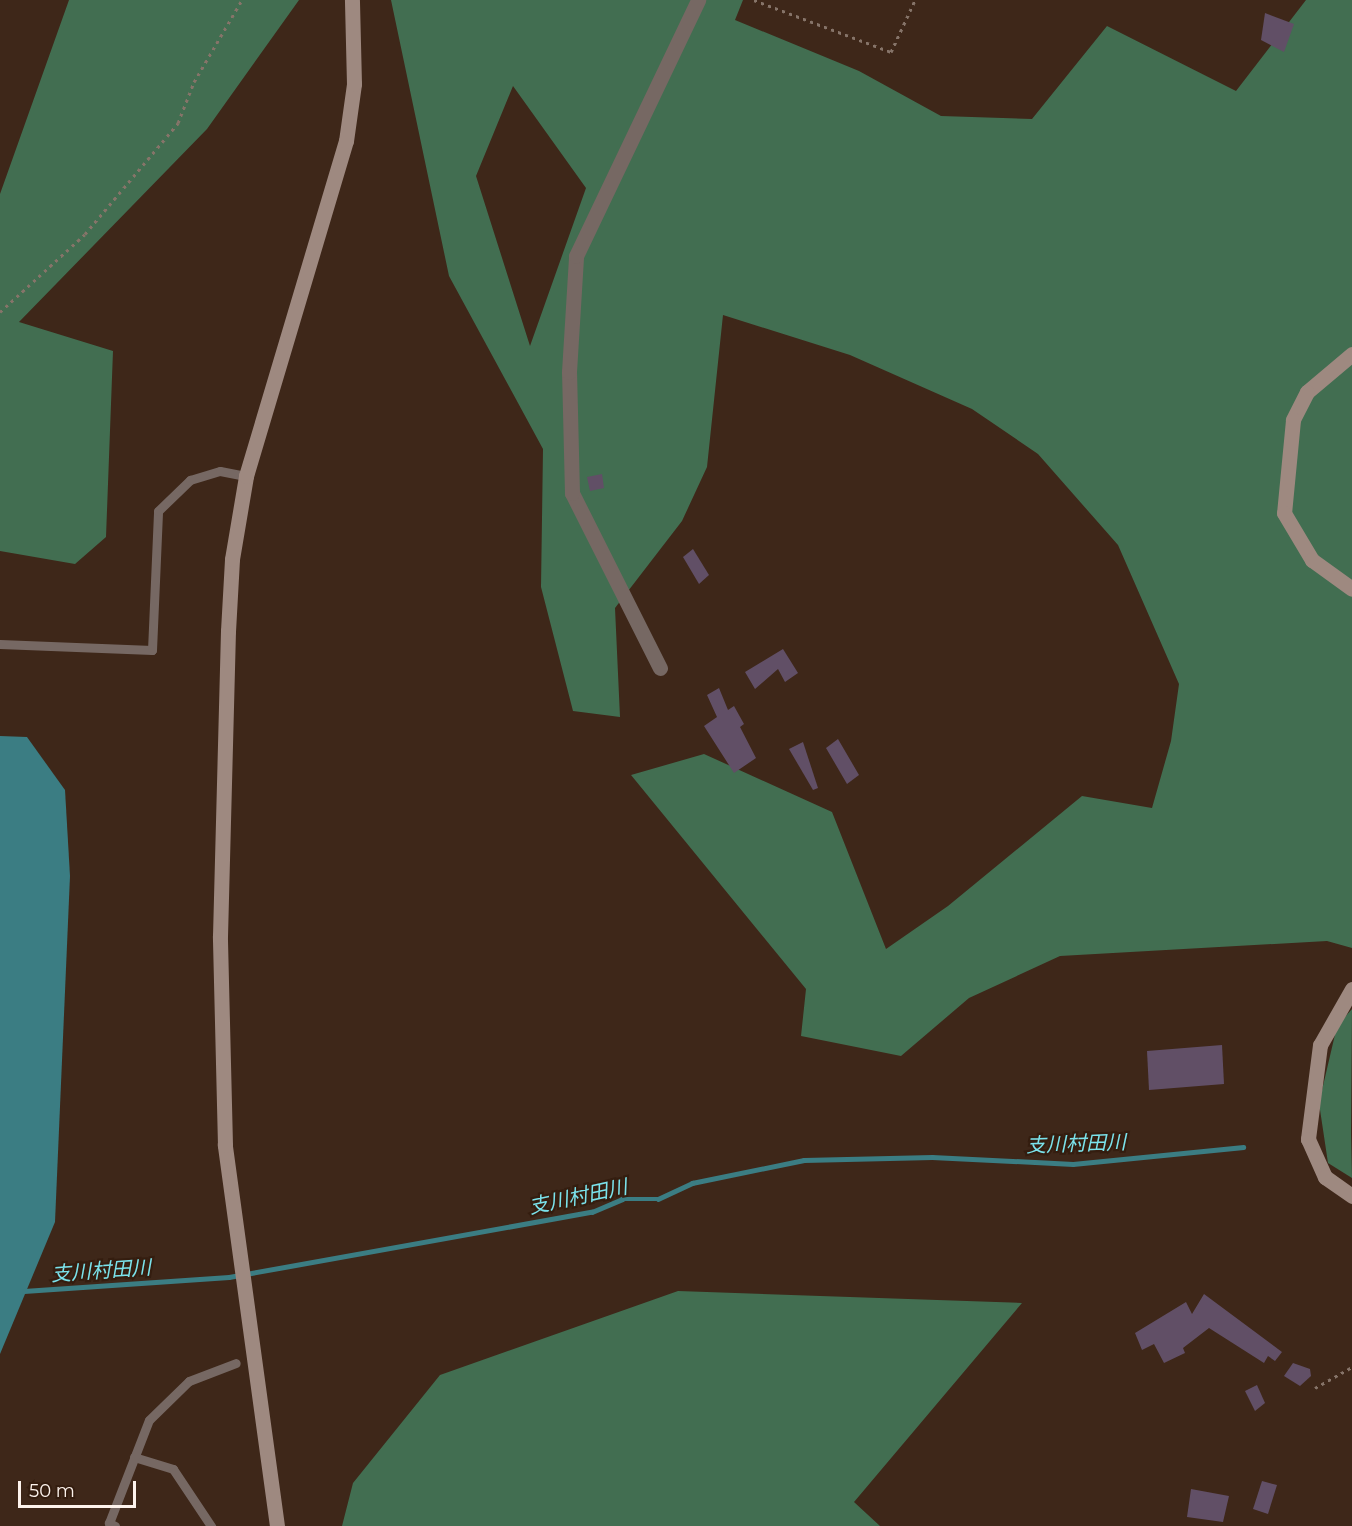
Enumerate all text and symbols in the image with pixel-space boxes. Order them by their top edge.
water label: 支川村田川 [1026,1130,1126,1158]
water label: 支川村田川 [527,1175,629,1219]
water label: 支川村田川 [50,1256,152,1286]
scale bar [21,1469,140,1507]
text: 50 m [29,1480,75,1502]

